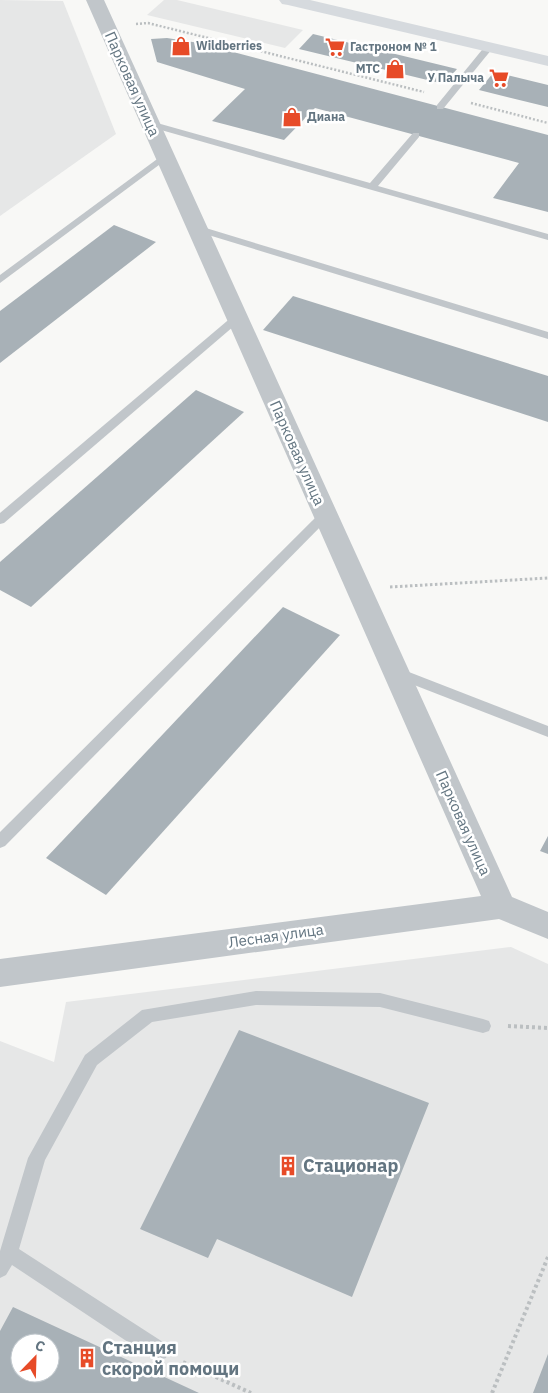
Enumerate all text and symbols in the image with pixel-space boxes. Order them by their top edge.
street label: Парковая улица [101,28,164,139]
shop icon: Wildberries [170,35,192,57]
supermarket icon: Гастроном № 1 [324,36,346,58]
place label: Wildberries [196,38,262,53]
place label: Гастроном № 1 [350,39,437,54]
shop icon: МТС [384,58,406,80]
place label: МТС [356,61,380,76]
supermarket icon: У Палыча [488,67,510,89]
place label: У Палыча [427,70,484,85]
shop icon: Диана [281,106,303,128]
place label: Диана [307,109,345,124]
street label: Парковая улица [266,397,329,508]
street label: Парковая улица [432,767,495,878]
street label: Лесная улица [227,919,325,952]
place label: Стационар [303,1154,399,1177]
building icon: Стационар [277,1155,299,1177]
north arrow [10,1333,60,1383]
text: С [32,1336,48,1356]
place label: Станция скорой помощи [102,1336,239,1380]
building icon: Станция скорой помощи [76,1347,98,1369]

